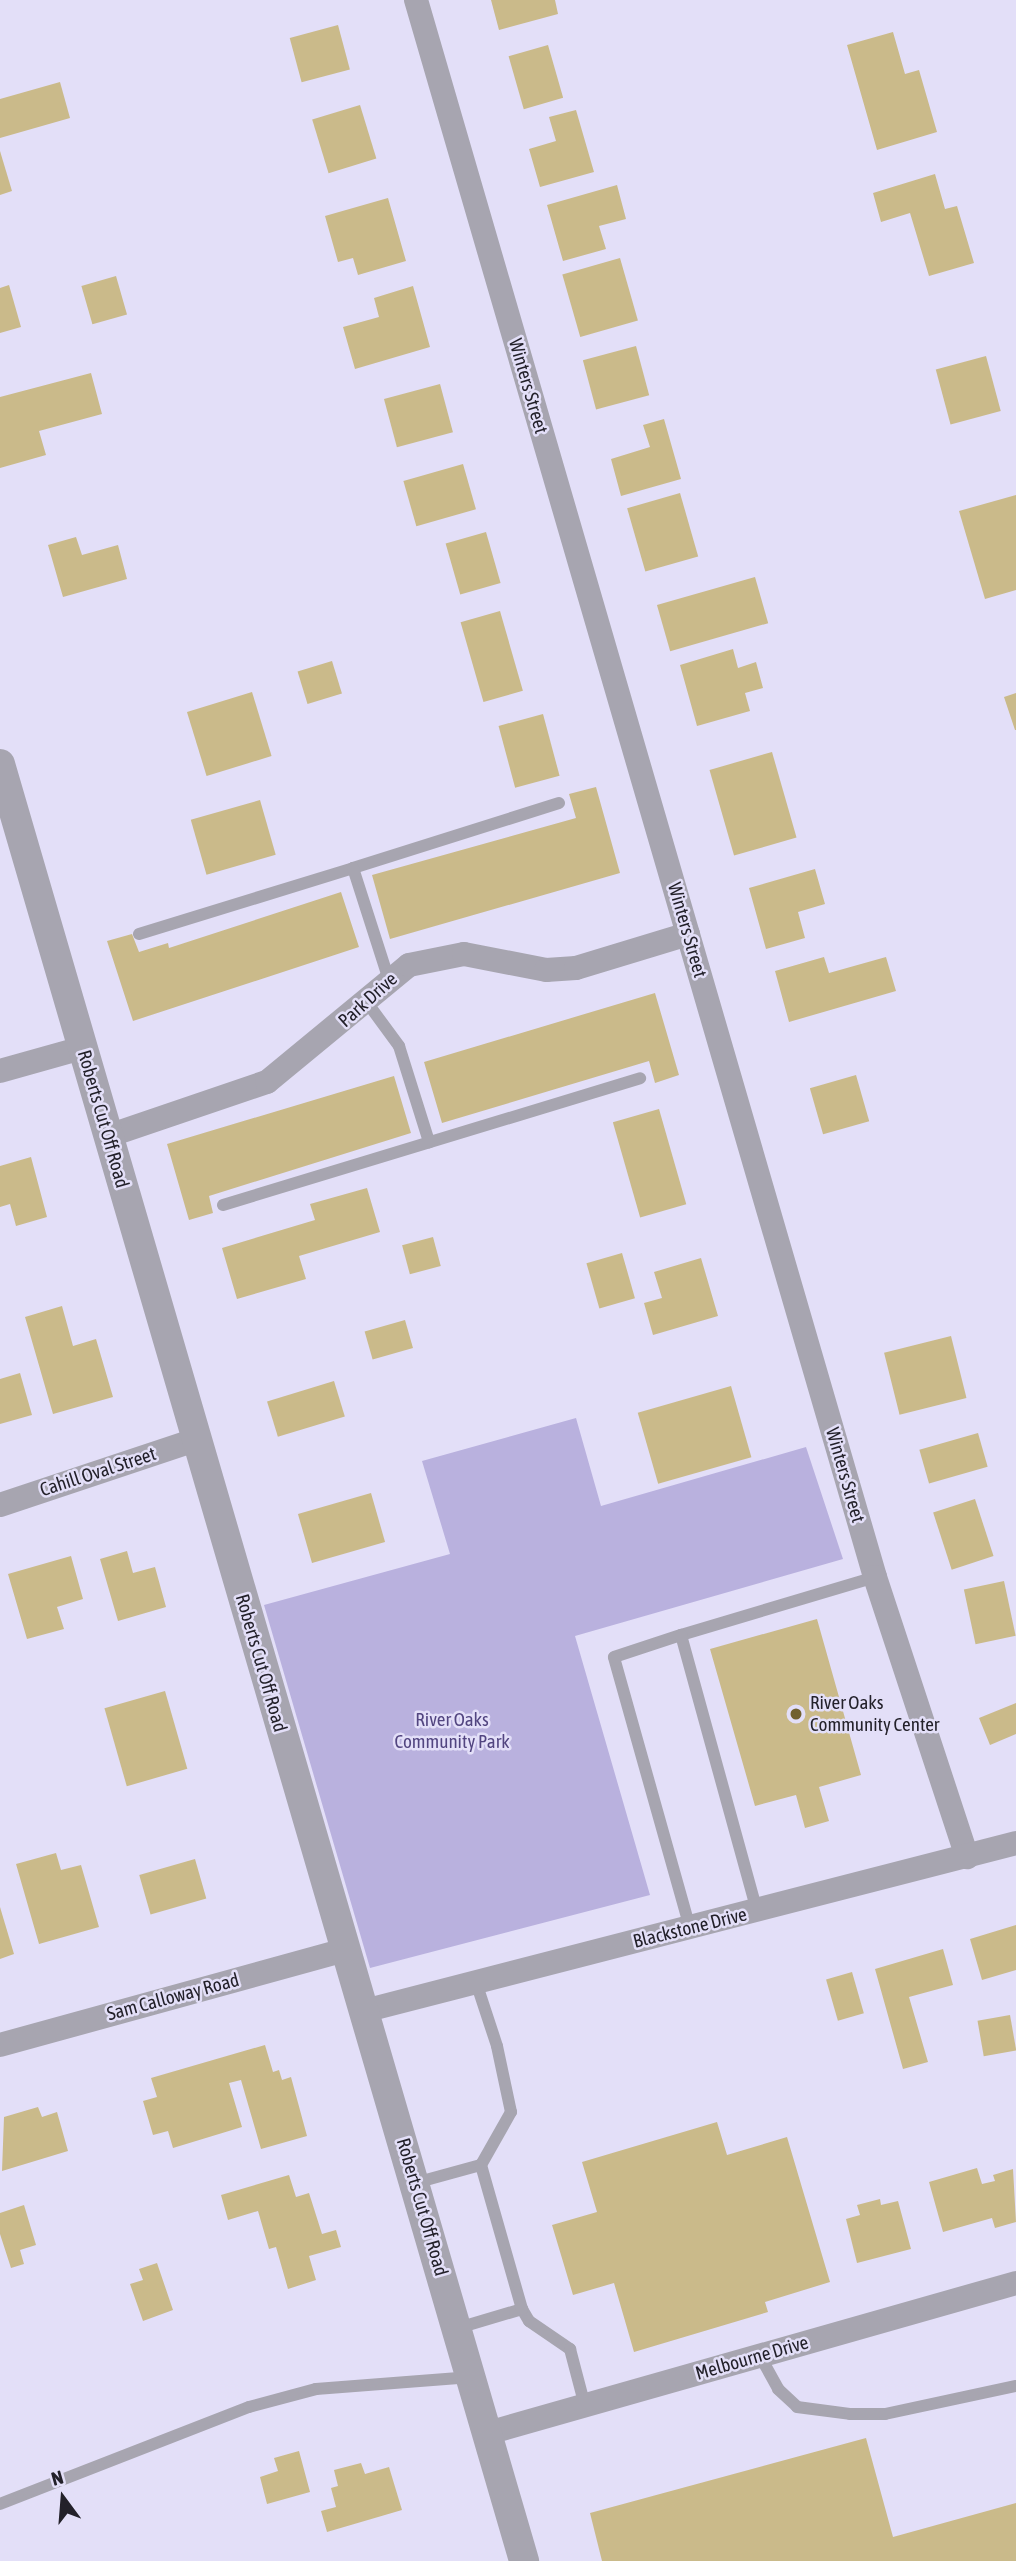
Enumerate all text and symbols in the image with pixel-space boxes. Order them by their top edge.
street label: Winters Street [504,336,552,436]
street label: Winters Street [663,880,711,980]
street label: Park Drive [334,968,402,1032]
street label: Roberts Cut Off Road [72,1047,134,1191]
street label: Winters Street [821,1425,869,1525]
street label: Cahill Oval Street [37,1443,159,1501]
street label: Roberts Cut Off Road [230,1591,292,1735]
place label: River Oaks Community Center [810,1692,939,1736]
marker: River Oaks Community Center [788,1706,804,1722]
park label: River Oaks Community Park [394,1709,510,1753]
street label: Blackstone Drive [631,1903,749,1953]
street label: Sam Calloway Road [104,1968,242,2026]
street label: Roberts Cut Off Road [391,2135,453,2279]
street label: Melbourne Drive [693,2331,811,2385]
north arrow [28,2463,98,2533]
text: N [49,2466,66,2490]

